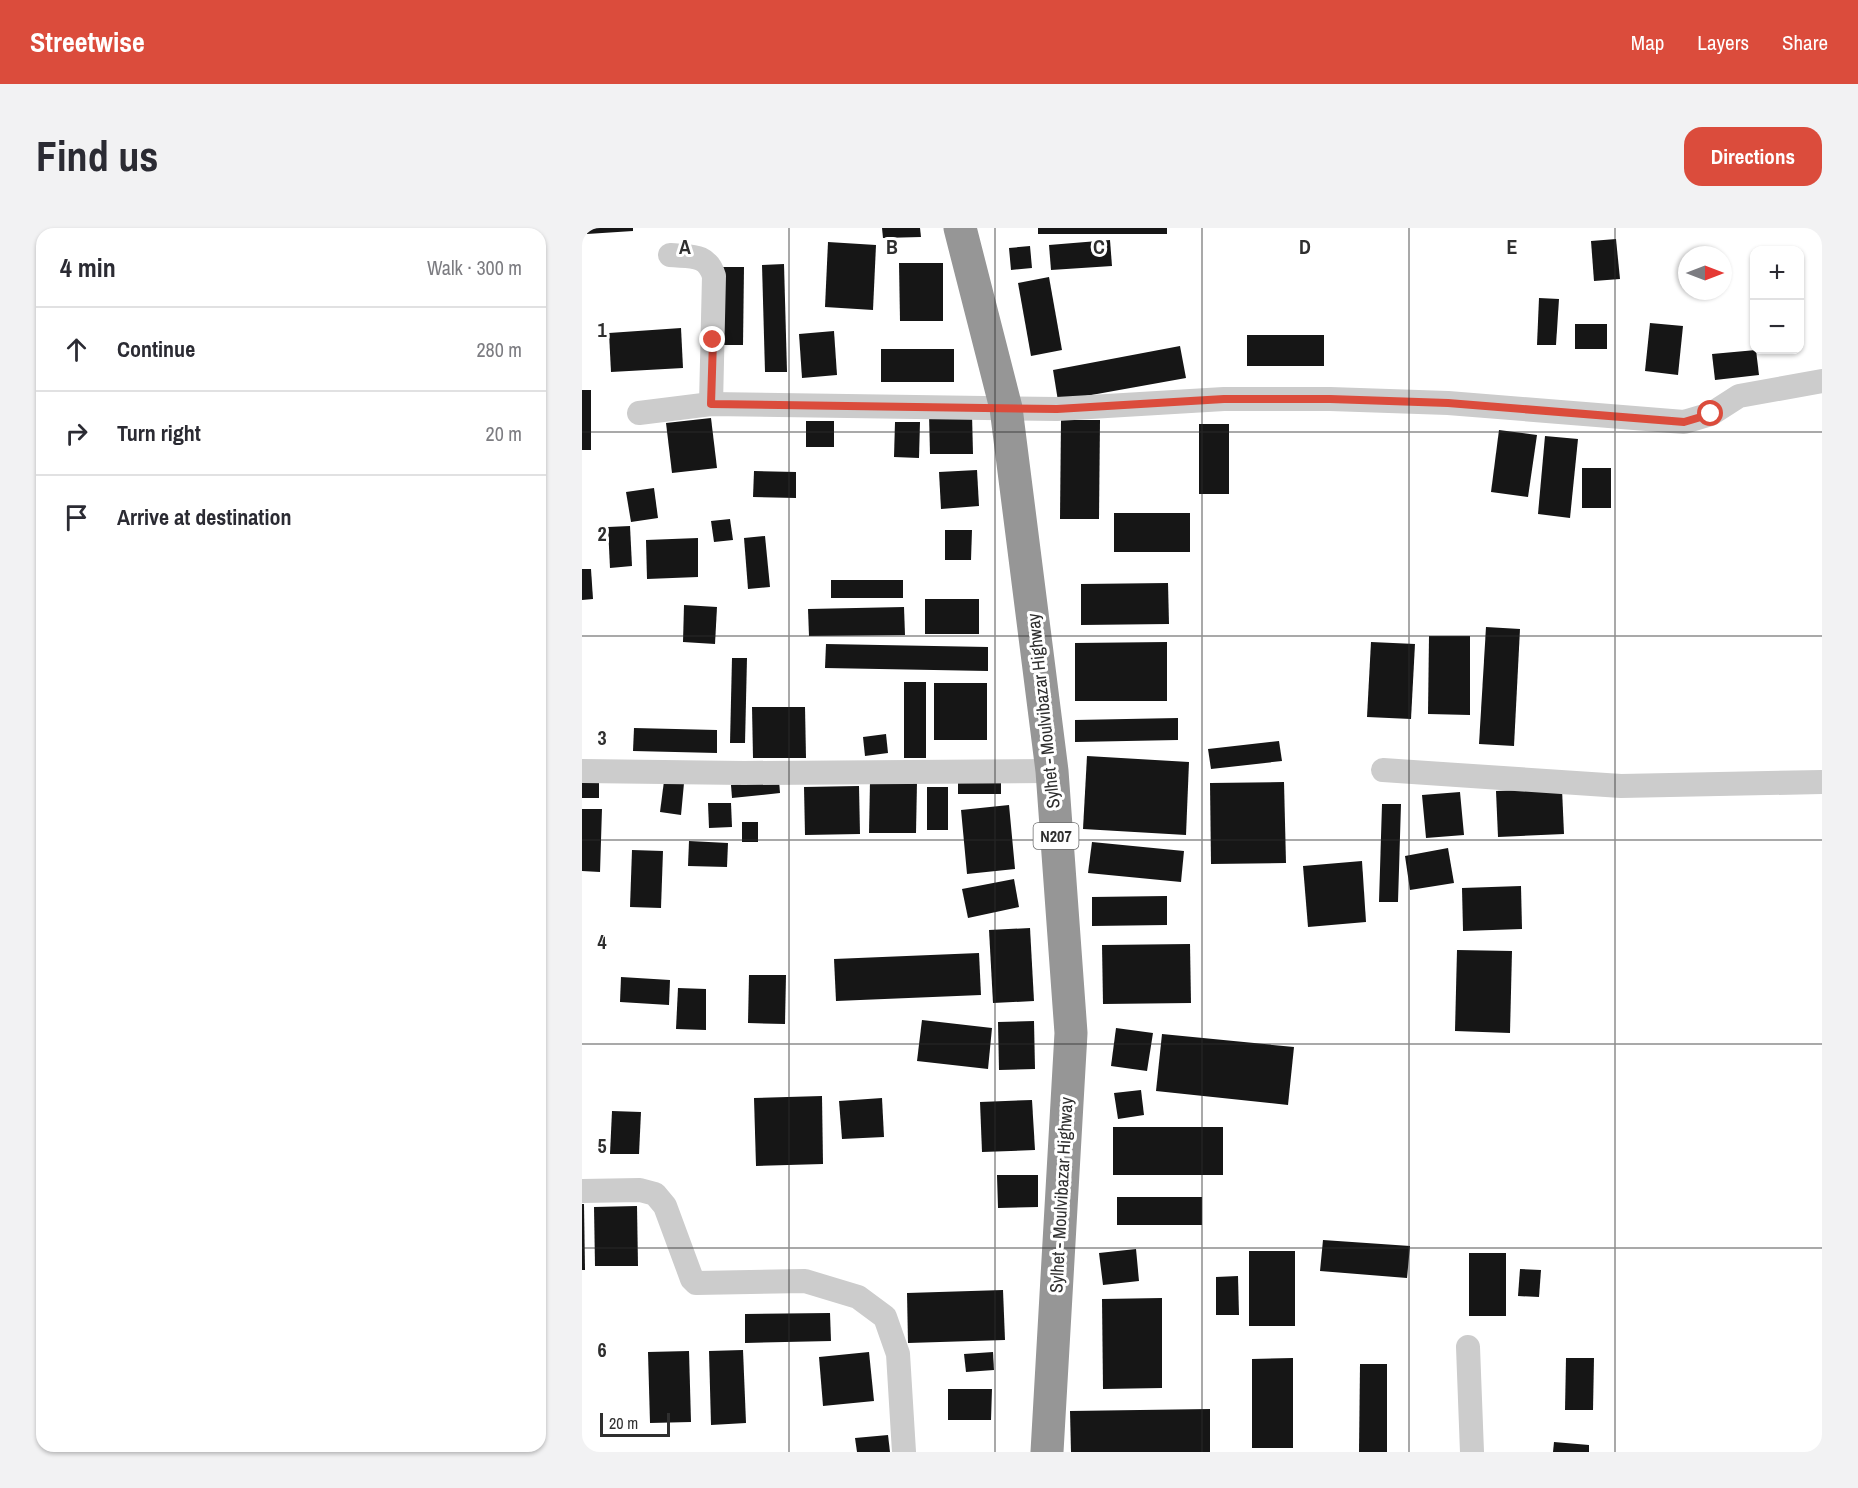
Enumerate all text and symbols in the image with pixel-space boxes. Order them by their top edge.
text: Streetwise [30,23,145,61]
text: Map [1631,28,1664,57]
text: Layers [1697,28,1749,57]
text: Share [1782,28,1828,57]
button: Directions [1684,127,1822,186]
text: Find us [36,128,158,184]
text: A [679,233,691,260]
text: B [886,233,898,260]
text: C [1093,233,1105,260]
text: D [1299,233,1311,260]
text: E [1507,233,1518,260]
north arrow [1678,246,1732,300]
map controls [1750,246,1804,354]
button: + [1750,246,1804,300]
text: 4 min [60,250,116,285]
text: Walk · 300 m [427,254,522,281]
button: − [1750,300,1804,354]
text: 1 [597,316,607,343]
route end [699,326,725,352]
icon: ahead [60,333,93,366]
text: Continue [117,334,195,364]
text: 280 m [476,336,522,363]
route start [1697,400,1723,426]
icon: right [60,417,93,450]
text: Turn right [117,418,201,448]
text: 20 m [486,420,522,447]
icon: arrive [60,501,93,534]
text: Arrive at destination [117,502,291,532]
text: 2 [597,520,607,547]
street label: Sylhet - Moulvibazar Highway [1020,612,1066,810]
text: 3 [597,724,607,751]
road number: N207 [1034,823,1078,849]
text: 4 [597,928,607,955]
street label: Sylhet - Moulvibazar Highway [1043,1096,1079,1294]
text: 5 [597,1132,607,1159]
text: 6 [597,1336,607,1363]
scale bar [600,1410,670,1438]
text: 20 m [609,1412,638,1434]

